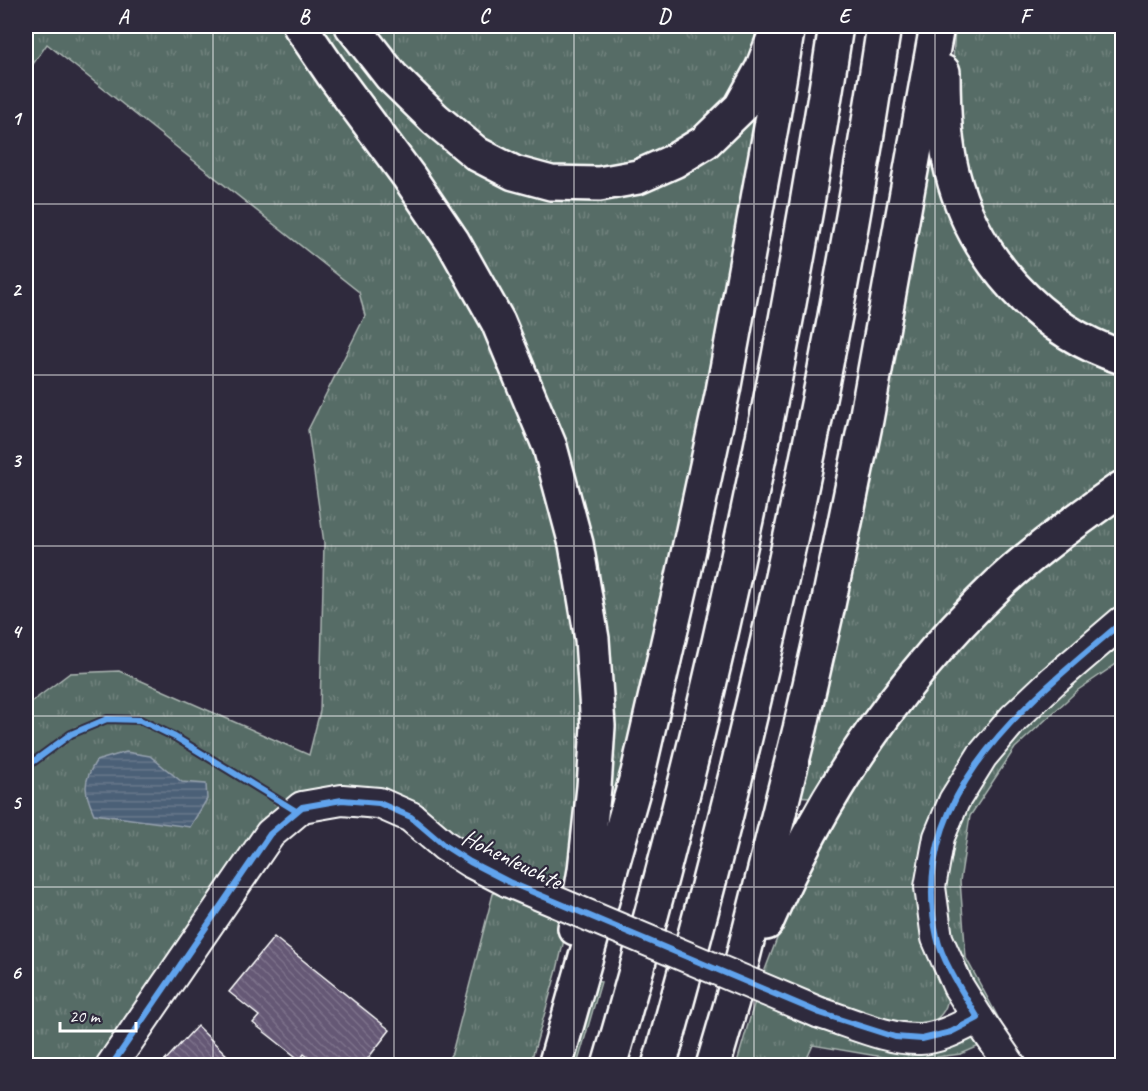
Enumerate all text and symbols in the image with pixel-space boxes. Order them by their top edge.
text: A [118,4,130,29]
text: B [299,4,311,29]
text: C [479,4,491,29]
text: D [658,4,672,29]
text: E [839,4,853,29]
text: F [1020,4,1034,29]
text: 1 [12,106,23,131]
text: 2 [12,277,23,302]
text: 3 [12,448,23,473]
text: 4 [12,619,24,644]
text: 5 [12,790,23,815]
street label: Hohenleuchte [457,822,569,897]
text: 6 [11,960,22,985]
scale bar [60,995,136,1033]
text: 20 m [69,1005,102,1027]

